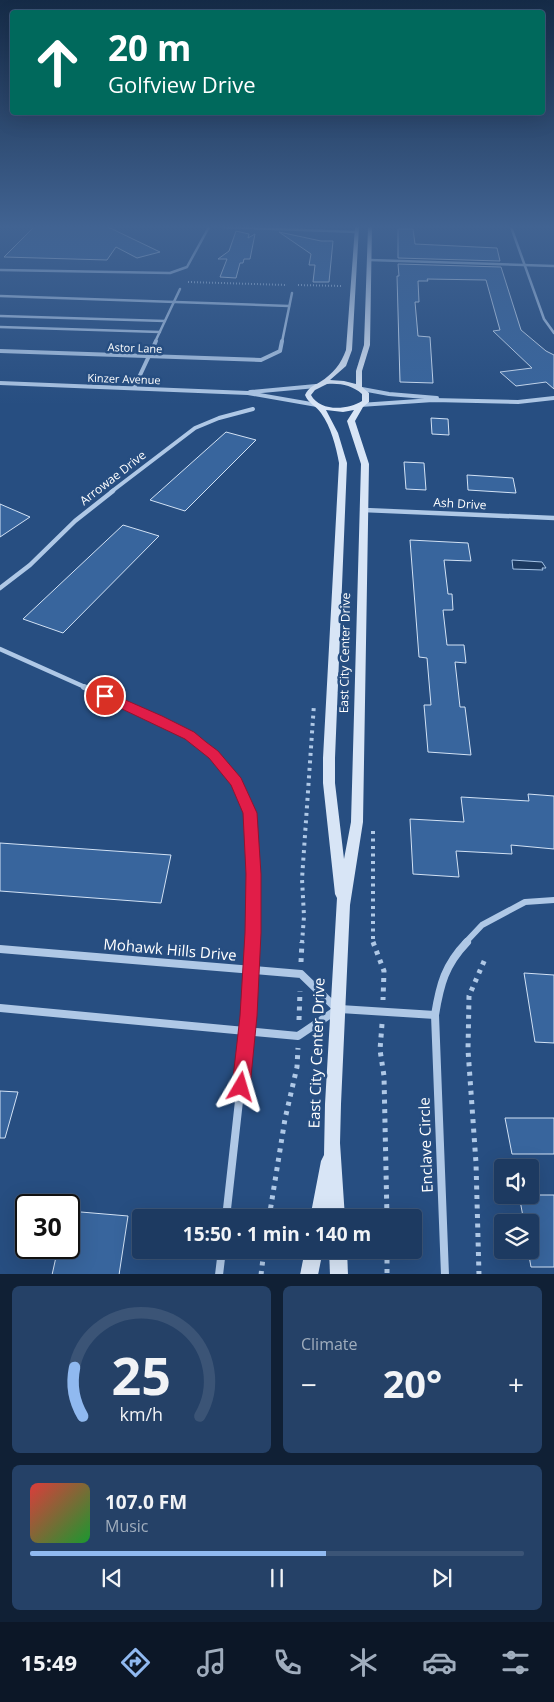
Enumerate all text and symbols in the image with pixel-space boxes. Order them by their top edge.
text: 20 m [108,24,191,71]
icon: ahead [25,30,90,95]
text: Golfview Drive [108,69,256,99]
street label: Astor Lane [107,339,163,356]
street label: Kinzer Avenue [87,370,161,387]
street label: Arrowae Drive [76,446,150,509]
street label: Ash Drive [433,494,487,513]
street label: East City Center Drive [335,592,354,713]
pin [84,675,126,717]
icon: arrive [91,682,119,710]
street label: Mohawk Hills Drive [103,933,238,965]
street label: East City Center Drive [303,977,329,1129]
position arrow [214,1060,266,1112]
street label: Enclave Circle [413,1097,437,1193]
map controls [494,1159,539,1259]
button: sound [494,1159,539,1204]
speed limit sign: 30 [15,1194,80,1259]
button: layers [494,1214,539,1259]
text: 15:50 · 1 min · 140 m [183,1221,371,1247]
text: Climate [301,1333,358,1355]
text: 25 [112,1339,171,1410]
text: 20° [383,1357,442,1409]
text: − [301,1365,317,1403]
text: + [508,1365,524,1403]
text: km/h [120,1402,163,1426]
text: 107.0 FM [105,1489,187,1515]
text: Music [105,1515,149,1537]
icon: previous [98,1564,126,1592]
icon: pause [263,1564,291,1592]
icon: next [428,1564,456,1592]
icon: directions [118,1645,153,1680]
icon: music [194,1645,229,1680]
icon: phone [270,1645,305,1680]
icon: climate [346,1645,381,1680]
icon: car [422,1645,457,1680]
icon: filters [498,1645,533,1680]
text: 15:49 [21,1647,77,1677]

